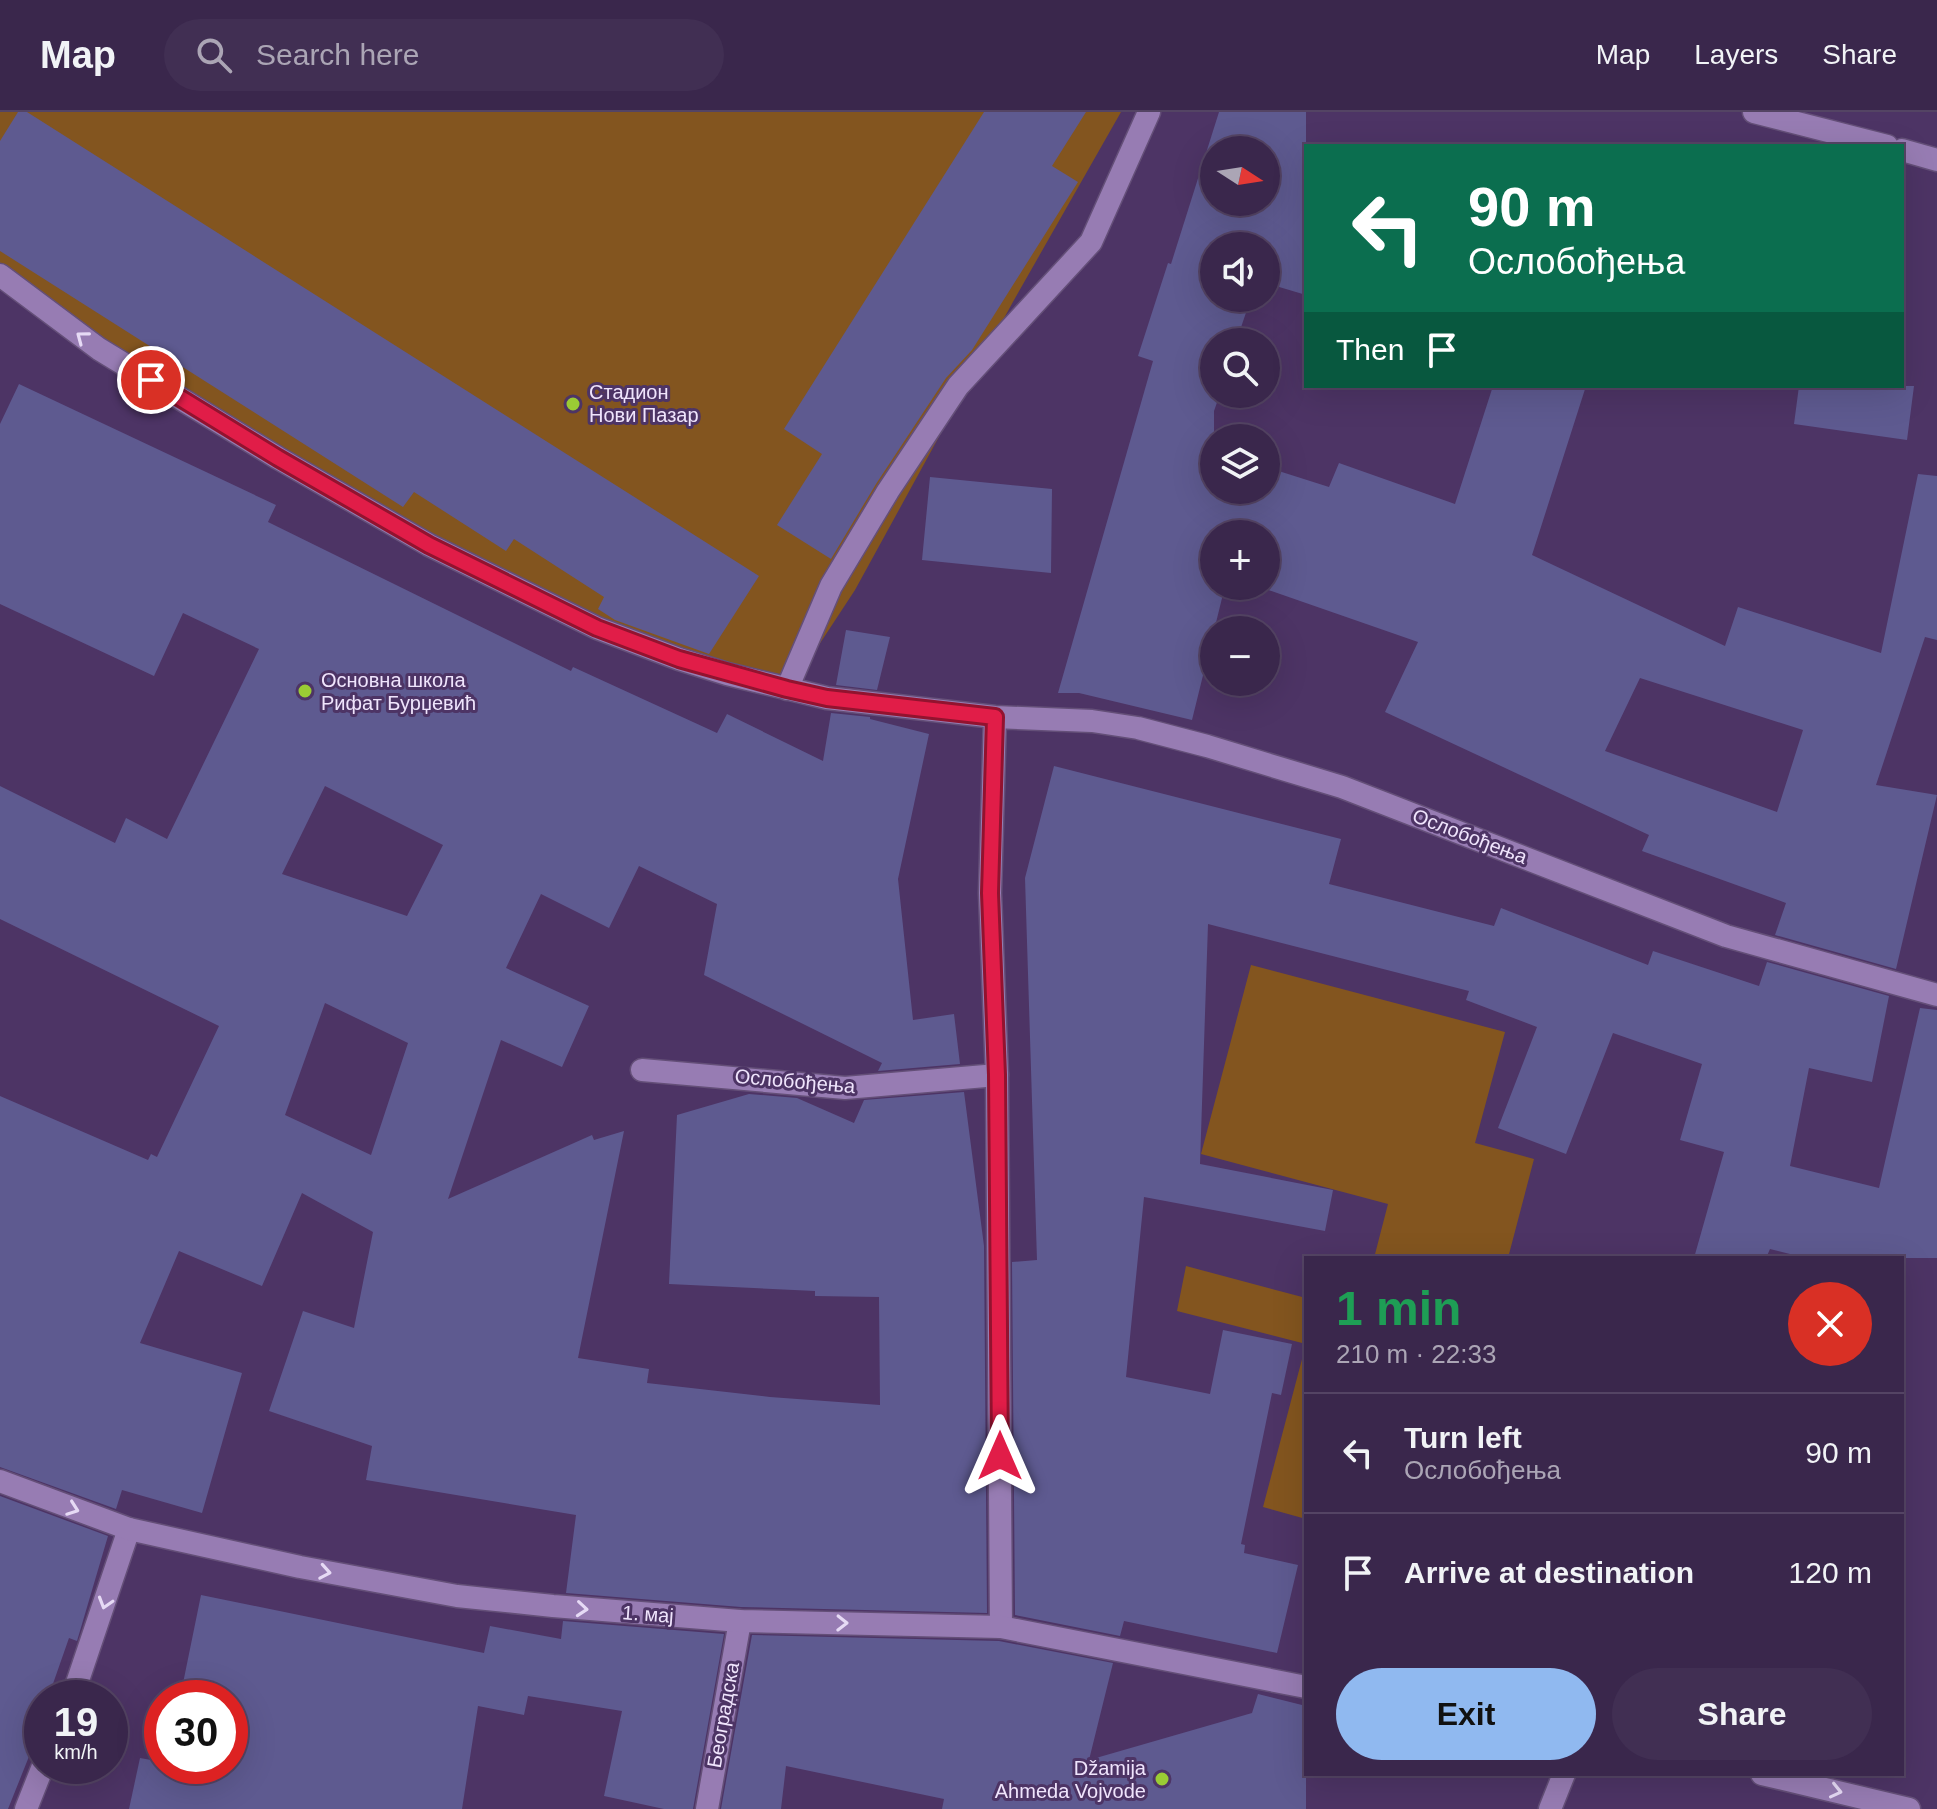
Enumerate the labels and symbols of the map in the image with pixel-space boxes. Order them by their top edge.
north arrow [1200,136,1280,216]
one-way arrow [77,332,91,346]
pin [117,346,185,414]
place label: Стадион Нови Пазар [589,381,699,426]
marker: Стадион Нови Пазар [564,395,582,413]
place label: Основна школа Рифат Бурџевић [321,669,476,714]
marker: Основна школа Рифат Бурџевић [296,682,314,700]
street label: Ослобођења [1410,804,1531,868]
street label: Ослобођења [734,1065,857,1097]
position arrow [958,1414,1042,1498]
one-way arrow [65,1499,79,1516]
one-way arrow [318,1562,332,1579]
one-way arrow [98,1596,114,1610]
one-way arrow [576,1600,589,1617]
street label: 1. мај [622,1601,674,1627]
one-way arrow [836,1614,849,1632]
street label: Београдска [703,1660,743,1770]
speed limit sign: 30 [144,1680,248,1784]
place label: Džamija Ahmeda Vojvode [995,1757,1147,1802]
marker: Džamija Ahmeda Vojvode [1153,1770,1171,1788]
one-way arrow [1828,1782,1842,1799]

